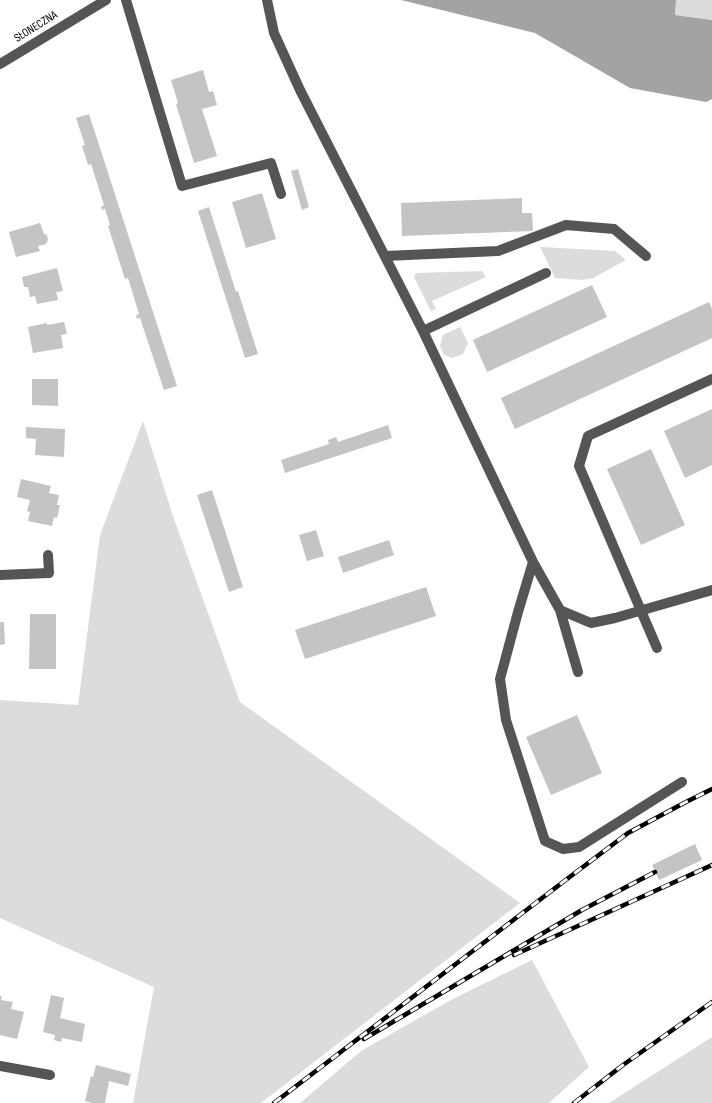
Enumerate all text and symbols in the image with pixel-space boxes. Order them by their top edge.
street label: SŁONECZNA [12,8,60,46]

